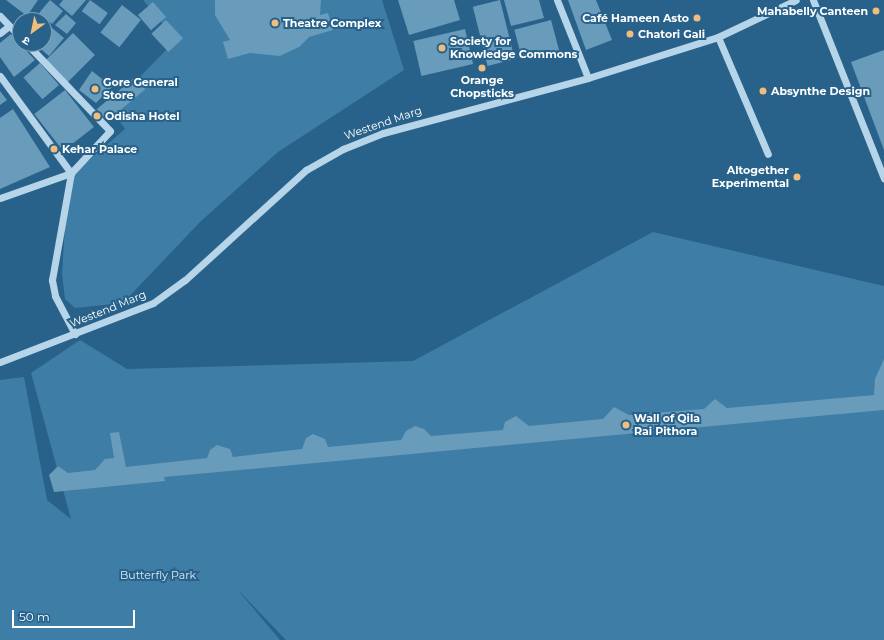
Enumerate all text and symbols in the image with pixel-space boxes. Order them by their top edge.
place label: Mahabelly Canteen [757,4,868,18]
marker: Mahabelly Canteen [871,6,881,16]
place label: Café Hameen Asto [582,11,689,25]
north arrow [12,12,52,52]
marker: Café Hameen Asto [692,13,702,23]
place label: Theatre Complex [283,16,381,30]
marker: Theatre Complex [270,18,280,28]
place label: Chatori Gali [638,27,705,41]
marker: Chatori Gali [625,29,635,39]
text: उ [19,34,33,49]
place label: Society for Knowledge Commons [450,35,577,61]
marker: Society for Knowledge Commons [437,43,447,53]
marker: Orange Chopsticks [477,63,487,73]
place label: Orange Chopsticks [450,74,514,100]
place label: Gore General Store [103,76,178,102]
marker: Gore General Store [90,84,100,94]
place label: Absynthe Design [771,84,870,98]
marker: Absynthe Design [758,86,768,96]
street label: Westend Marg [343,104,423,142]
place label: Odisha Hotel [105,109,179,123]
marker: Odisha Hotel [92,111,102,121]
place label: Kehar Palace [62,142,137,156]
marker: Kehar Palace [49,144,59,154]
place label: Altogether Experimental [712,164,789,190]
marker: Altogether Experimental [792,172,802,182]
street label: Westend Marg [68,288,148,330]
place label: Wall of Qila Rai Pithora [634,412,700,438]
marker: Wall of Qila Rai Pithora [621,420,631,430]
park label: Butterfly Park [120,568,196,582]
scale bar [14,602,137,628]
text: 50 m [19,609,50,624]

